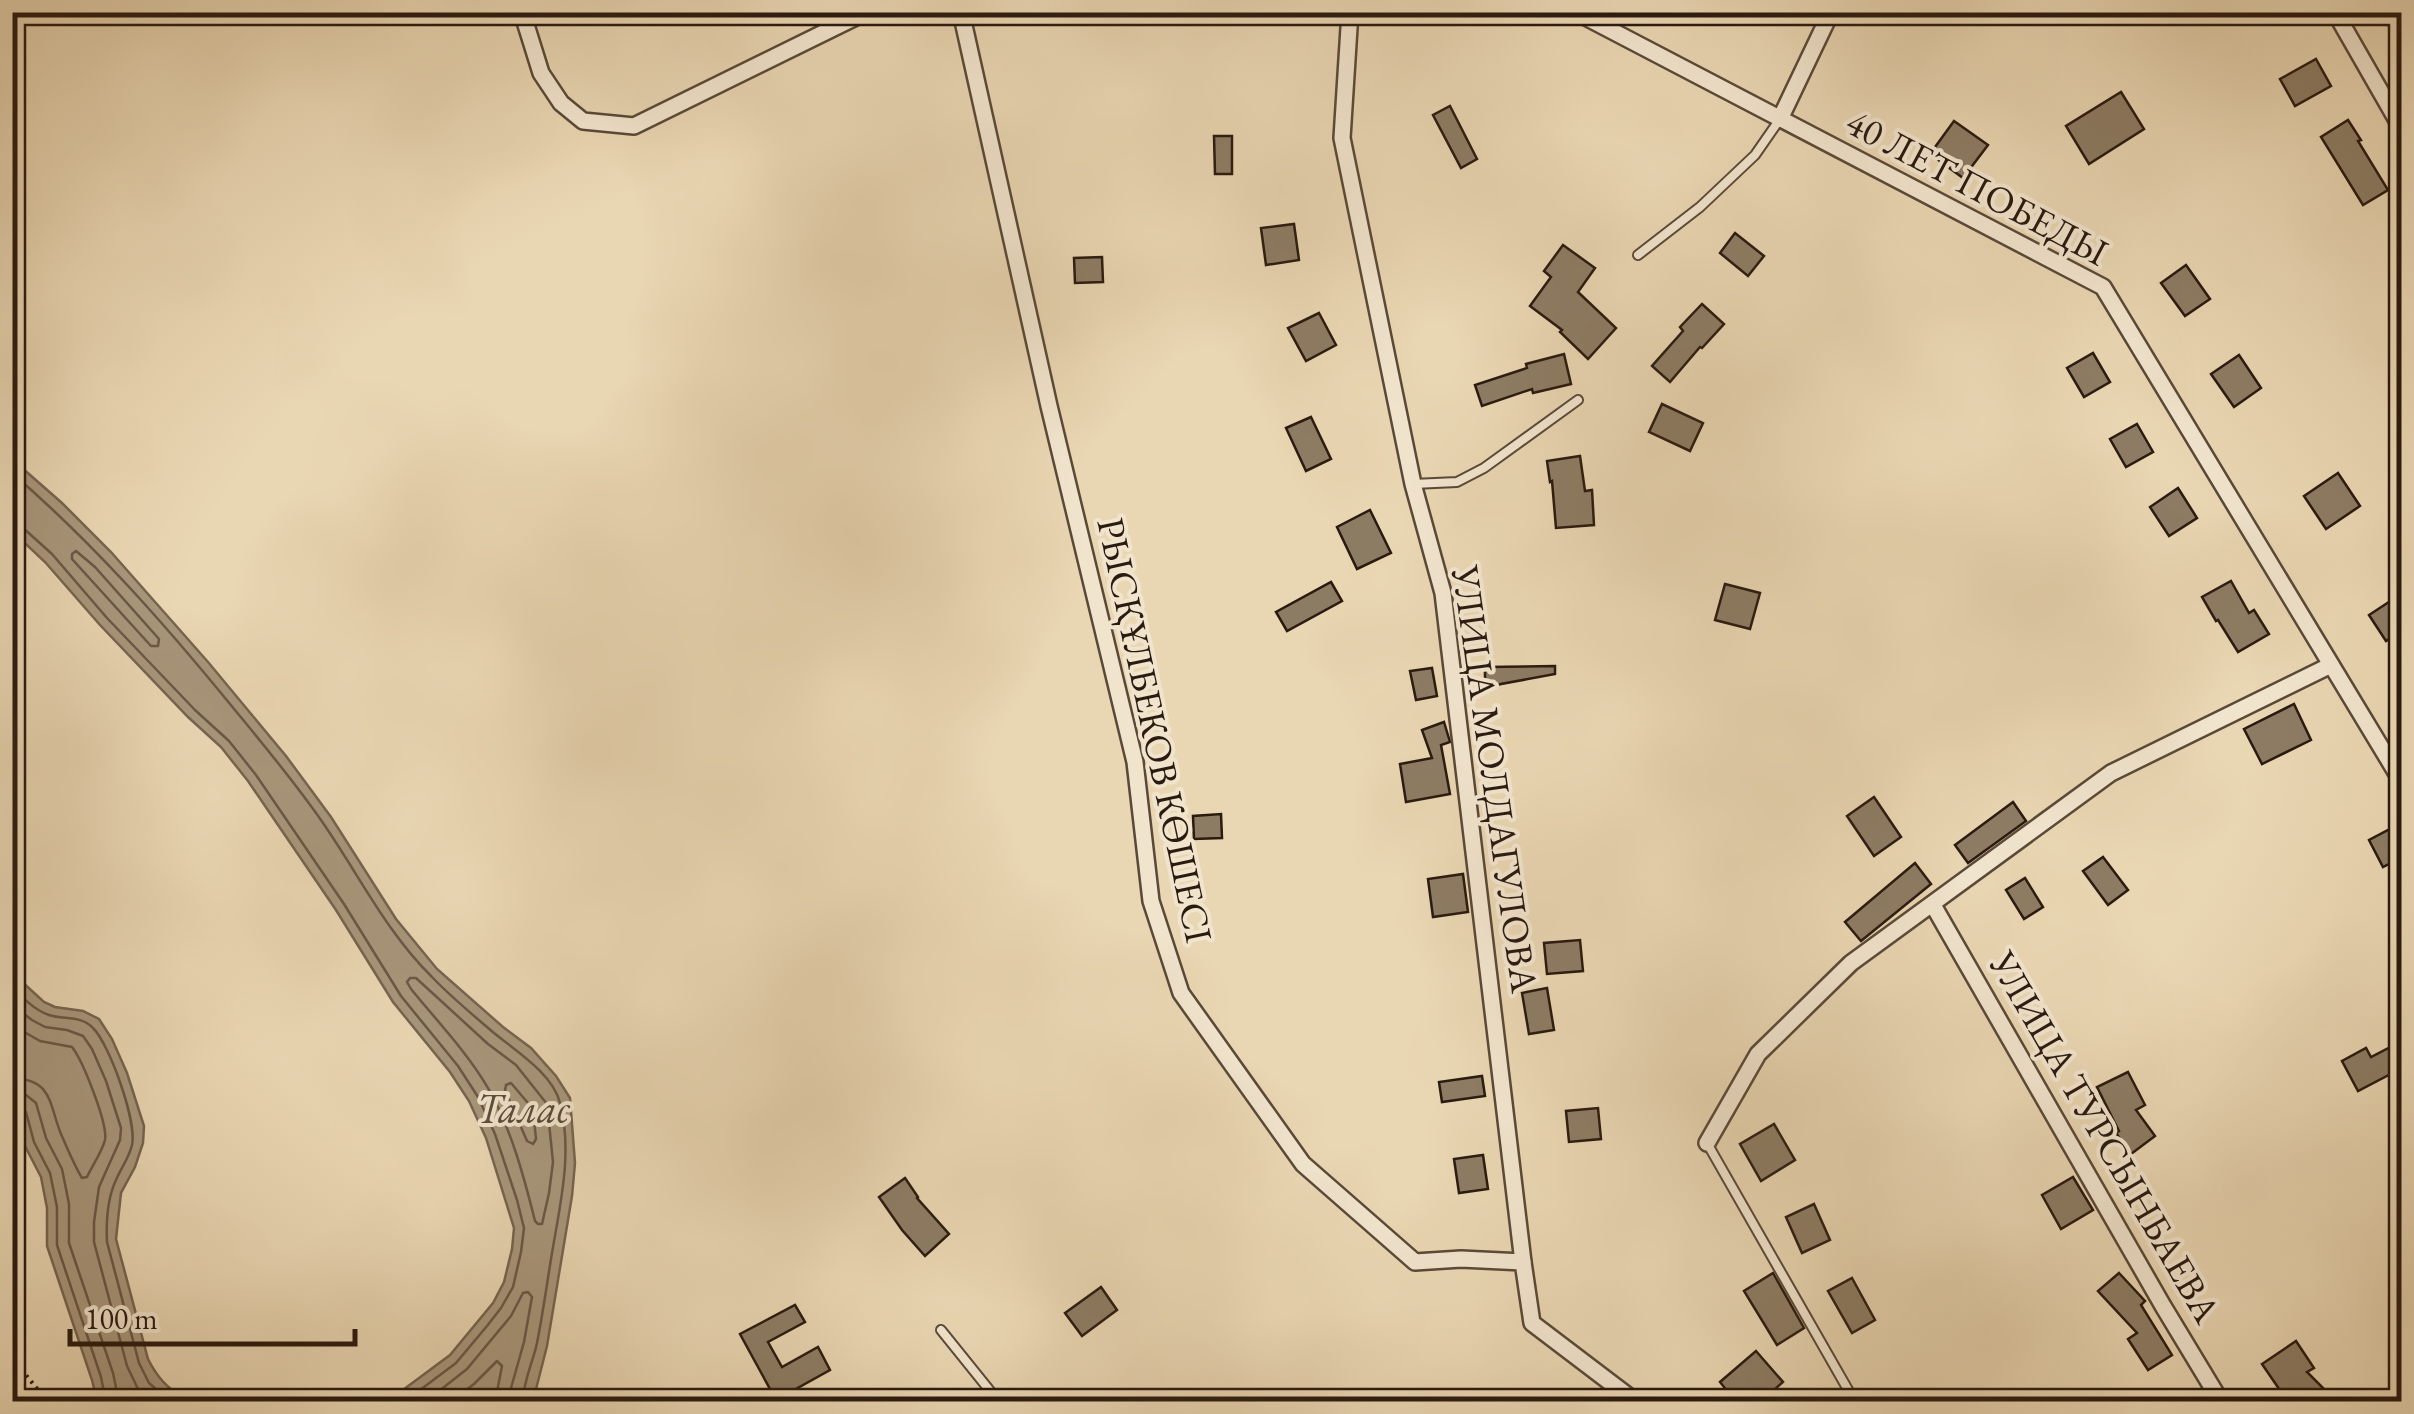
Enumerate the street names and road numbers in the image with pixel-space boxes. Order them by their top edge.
street label: 40 ЛЕТ ПОБЕДЫ [1838,97,2117,276]
street label: РЫСҚҰЛБЕКОВ КӨШЕСІ [1087,513,1224,947]
street label: УЛИЦА МОЛДАГУЛОВА [1441,561,1550,996]
street label: УЛИЦА ТУРСЫНБАЕВА [1978,941,2232,1332]

